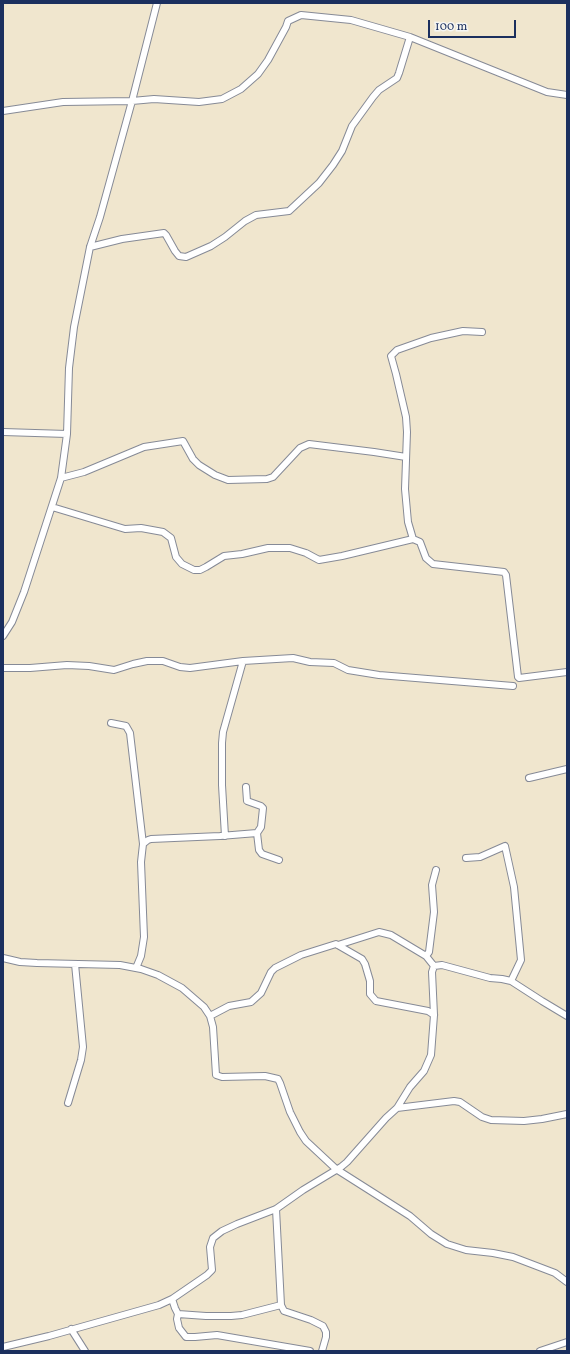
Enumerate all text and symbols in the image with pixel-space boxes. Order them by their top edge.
scale bar [430,12,518,38]
text: 100 m [435,19,467,35]

